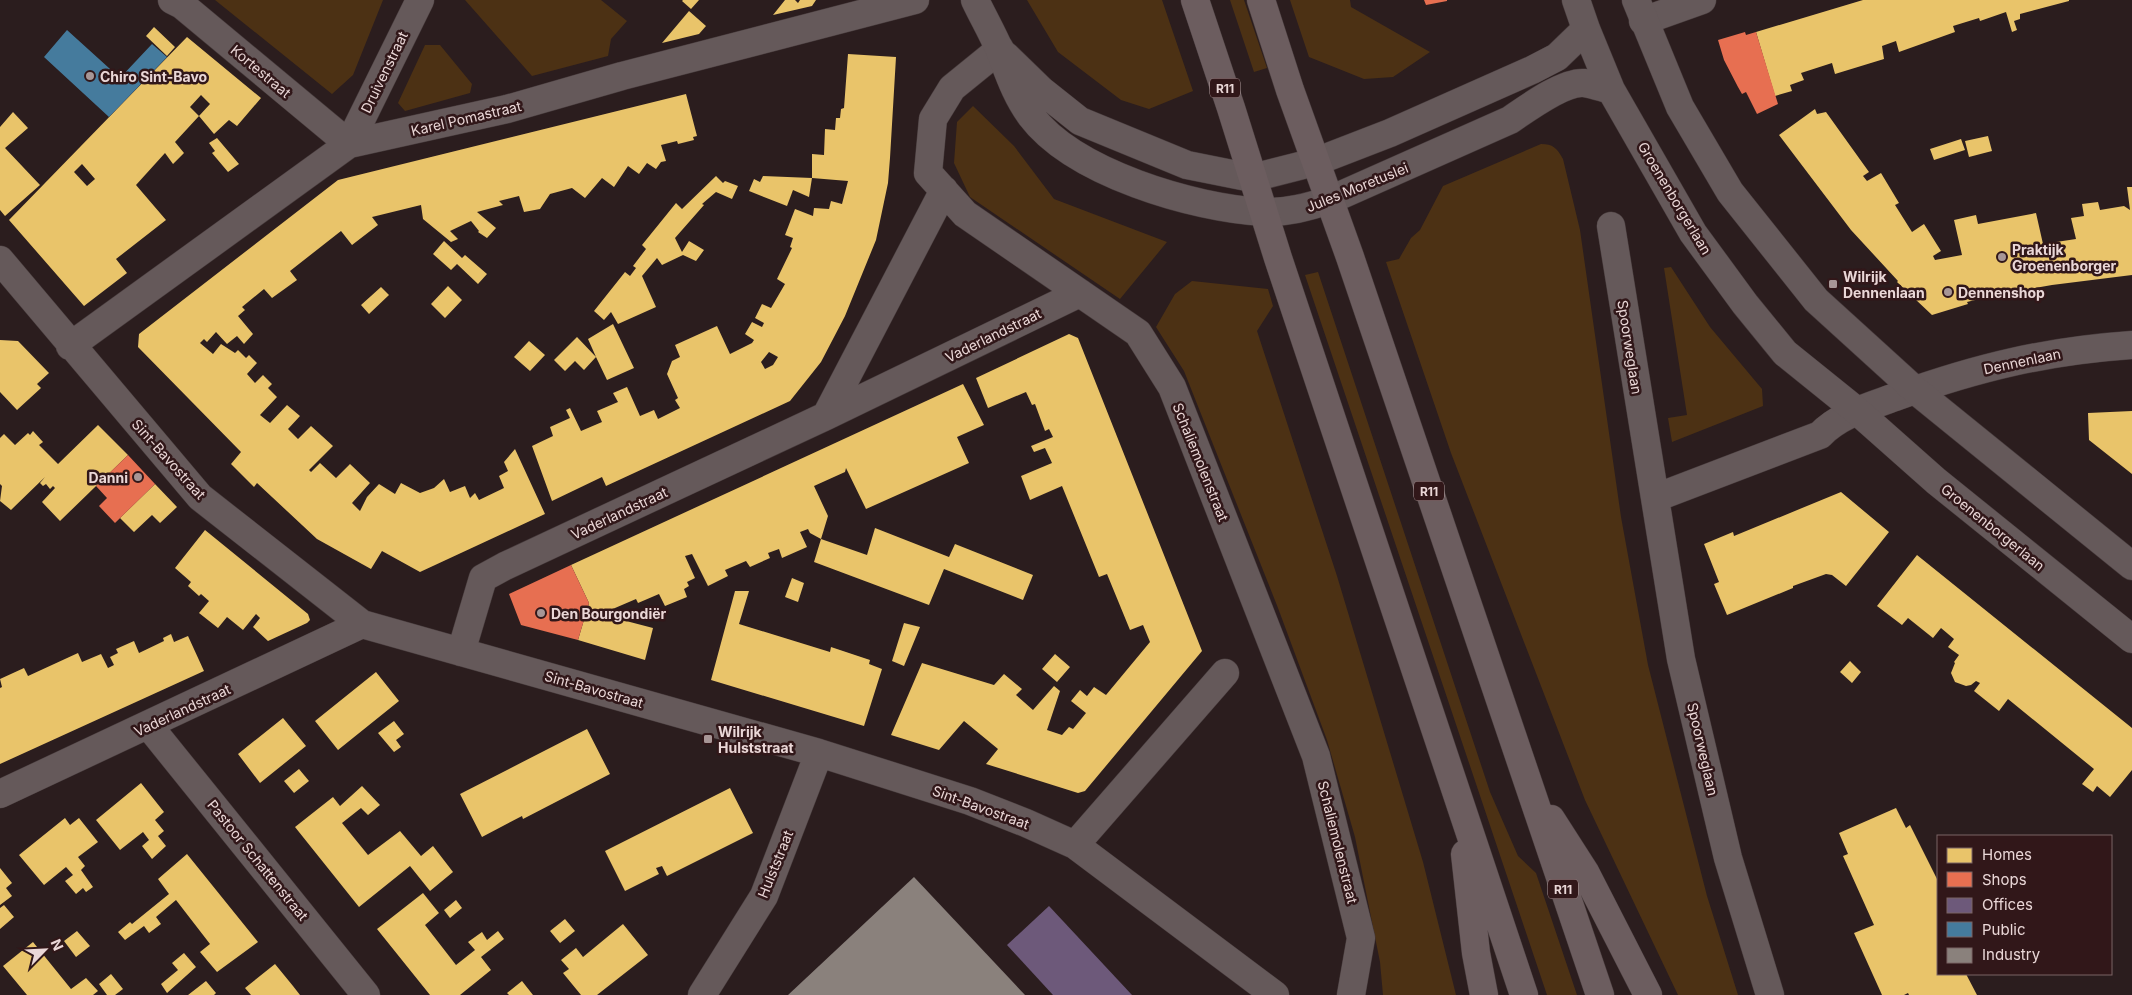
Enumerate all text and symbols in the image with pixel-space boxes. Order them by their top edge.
street label: Druivenstraat [357,28,411,116]
street label: Kortestraat [228,41,295,101]
place label: Chiro Sint-Bavo [100,68,208,85]
marker: Chiro Sint-Bavo [84,70,96,82]
road number: R11 [1210,78,1240,98]
street label: Karel Pomastraat [409,97,523,139]
street label: Groenenborgerlaan [1635,139,1715,257]
street label: Jules Moretuslei [1303,159,1411,215]
place label: Praktijk Groenenborger [2012,241,2117,274]
marker: Praktijk Groenenborger [1996,251,2008,263]
place label: Wilrijk Dennenlaan [1843,268,1925,301]
marker: Wilrijk Dennenlaan [1827,278,1839,290]
place label: Dennenshop [1958,284,2045,301]
marker: Dennenshop [1942,286,1954,298]
street label: Spoorweglaan [1614,299,1646,395]
street label: Vaderlandstraat [942,304,1044,366]
street label: Dennenlaan [1982,345,2062,377]
street label: Schaliemolenstraat [1170,400,1233,524]
street label: Sint-Bavostraat [129,416,210,503]
place label: Danni [89,469,128,486]
marker: Danni [132,471,144,483]
street label: Groenenborgerlaan [1938,480,2048,574]
road number: R11 [1414,482,1444,501]
street label: Vaderlandstraat [568,483,670,543]
place label: Den Bourgondiër [551,605,667,622]
marker: Den Bourgondiër [535,607,547,619]
street label: Sint-Bavostraat [543,667,646,711]
street label: Vaderlandstraat [131,680,233,740]
street label: Spoorweglaan [1684,701,1722,797]
place label: Wilrijk Hulststraat [718,723,794,756]
marker: Wilrijk Hulststraat [702,733,714,745]
street label: Schaliemolenstraat [1315,779,1362,906]
street label: Sint-Bavostraat [930,782,1032,833]
street label: Pastoor Schattenstraat [204,796,312,924]
street label: Hulststraat [754,827,796,900]
legend [1937,835,2112,975]
text: Homes [1982,845,2032,864]
text: Shops [1982,870,2027,889]
road number: R11 [1548,880,1578,899]
text: Offices [1982,895,2033,914]
text: Public [1982,920,2025,939]
north arrow [20,925,70,975]
text: N [47,936,67,953]
text: Industry [1982,945,2041,964]

